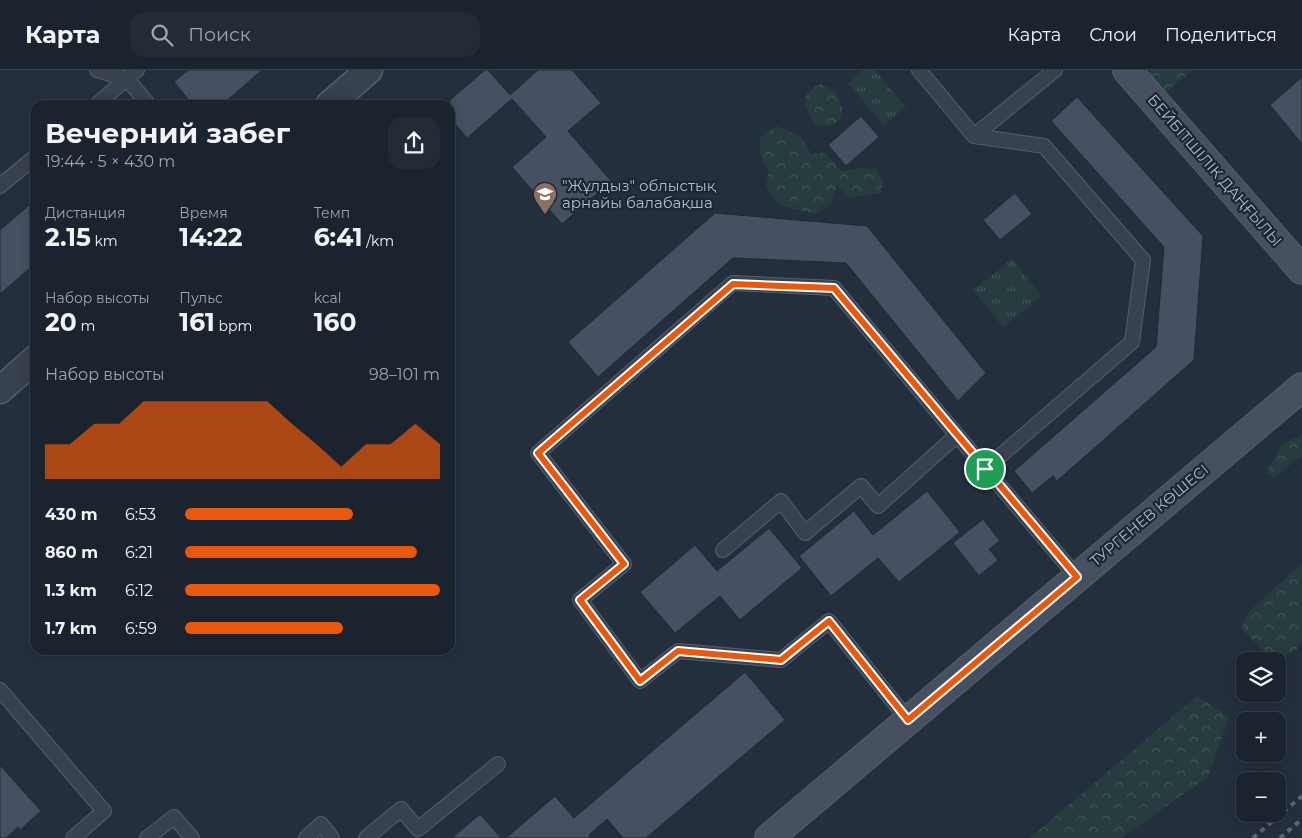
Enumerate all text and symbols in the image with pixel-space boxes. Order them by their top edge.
search box [130,12,480,57]
text: Карта [25,20,100,49]
icon: search [148,21,176,49]
text: Поиск [188,23,251,46]
text: Карта [1007,24,1061,46]
text: Слои [1089,24,1137,46]
text: Поделиться [1165,24,1277,46]
street label: БЕЙБІТШІЛІК ДАҢҒЫЛЫ [1144,90,1286,250]
text: Вечерний забег [45,116,290,150]
button: share [388,117,440,169]
text: 19:44 · 5 × 430 m [45,152,175,171]
place label: "Жұлдыз" облыстық арнайы балабақша [562,176,717,212]
school or university icon: "Жұлдыз" облыстық арнайы балабақша [532,181,558,215]
text: Дистанция [45,204,125,222]
text: Время [179,204,228,222]
text: Темп [314,204,350,222]
text: 2.15 [45,222,91,252]
text: 14:22 [179,222,243,252]
text: 6:41 [314,222,363,252]
text: km [91,232,118,250]
text: /km [363,232,394,250]
text: Набор высоты [45,289,150,307]
text: Пульс [179,289,223,307]
text: kcal [314,289,342,307]
text: 20 [45,307,77,337]
text: 161 [179,307,215,337]
text: 160 [314,307,356,337]
text: m [77,317,95,335]
text: bpm [215,317,252,335]
text: Набор высоты [45,365,165,384]
text: 98–101 m [369,365,440,384]
pin [964,448,1006,490]
icon: arrive [971,455,999,483]
street label: ТУРГЕНЕВ КӨШЕСІ [1086,460,1212,570]
text: 430 m [45,505,98,524]
text: 6:53 [125,505,156,524]
text: 860 m [45,543,98,562]
text: 6:21 [125,543,153,562]
text: 1.3 km [45,581,97,600]
text: 6:12 [125,581,153,600]
text: 1.7 km [45,619,97,638]
text: 6:59 [125,619,157,638]
map controls [1236,652,1286,822]
button: layers [1236,652,1286,702]
button: + [1236,712,1286,762]
button: − [1236,772,1286,822]

